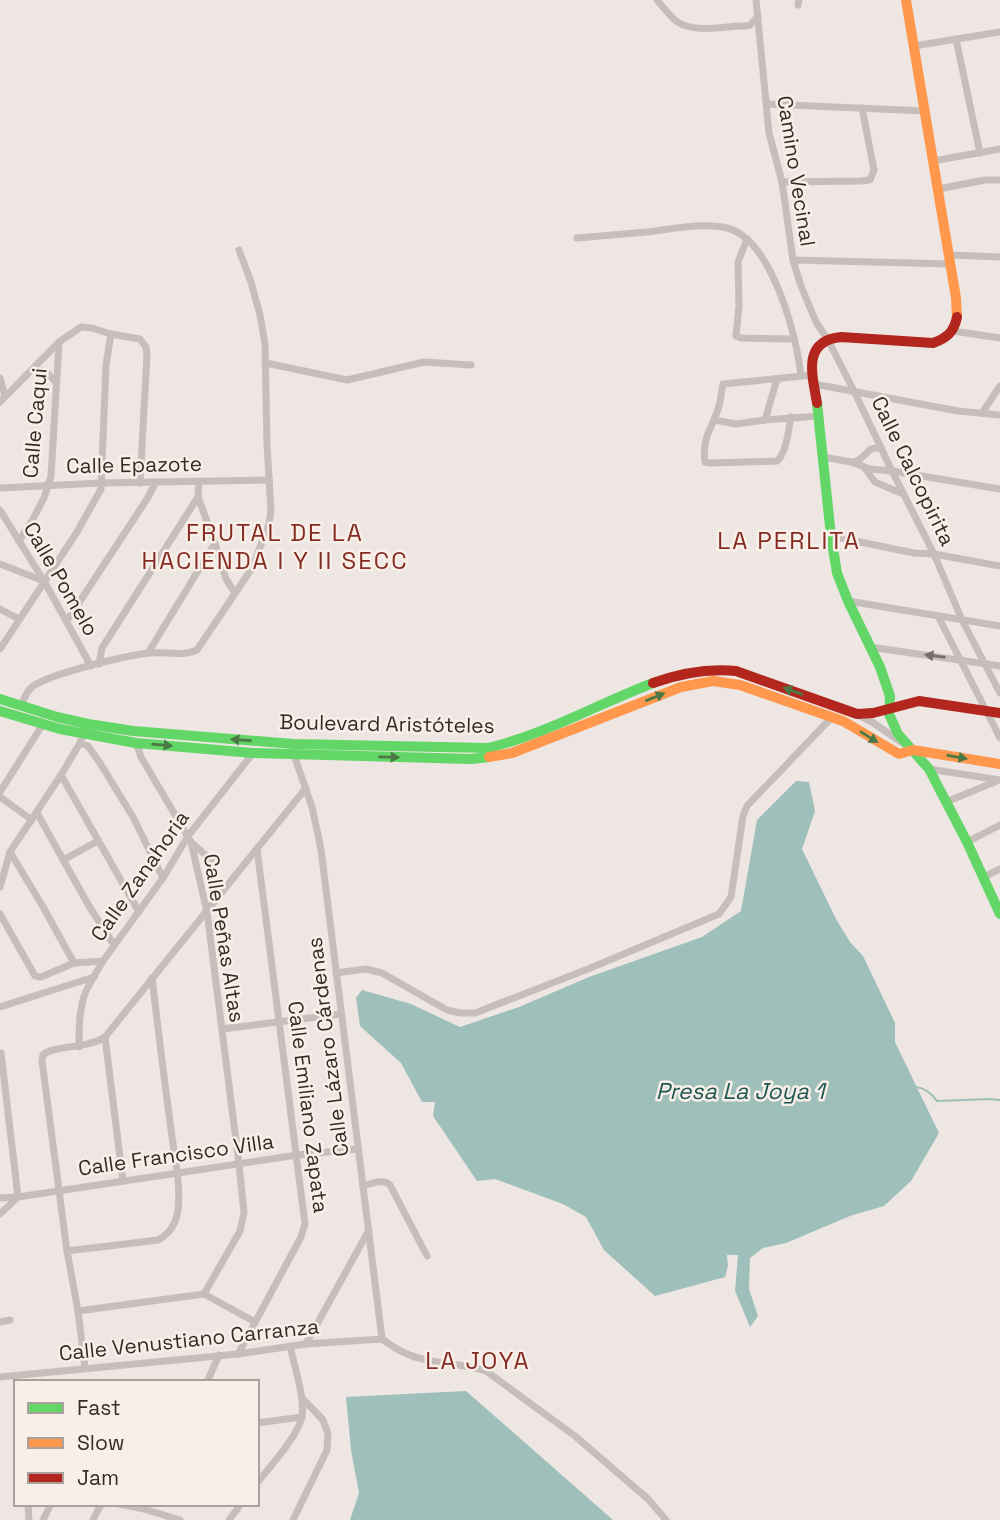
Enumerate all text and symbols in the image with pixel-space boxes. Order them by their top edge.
street label: Camino Vecinal [771,94,822,248]
street label: Calle Caqui [16,367,53,479]
street label: Calle Calcopirita [866,391,961,550]
street label: Calle Epazote [66,450,202,479]
street label: Calle Pomelo [18,517,105,641]
district label: FRUTAL DE LA HACIENDA I Y II SECC [141,517,409,576]
district label: LA PERLITA [717,525,861,556]
one-way arrow [924,650,946,661]
one-way arrow [782,685,803,696]
one-way arrow [644,691,665,702]
street label: Boulevard Aristóteles [279,708,495,739]
one-way arrow [859,731,878,743]
one-way arrow [229,734,251,745]
one-way arrow [151,740,173,751]
one-way arrow [379,751,401,762]
one-way arrow [946,752,968,763]
street label: Calle Zanahoria [84,805,195,946]
street label: Calle Peñas Altas [198,852,251,1024]
street label: Calle Lázaro Cárdenas [301,936,354,1158]
street label: Calle Emiliano Zapata [282,1000,335,1214]
water label: Presa La Joya 1 [656,1076,827,1106]
street label: Calle Francisco Villa [76,1127,276,1182]
street label: Calle Venustiano Carranza [58,1312,320,1367]
district label: LA JOYA [425,1345,531,1376]
legend [14,1380,259,1506]
text: Fast [77,1394,121,1421]
text: Slow [77,1429,125,1456]
text: Jam [77,1464,119,1491]

